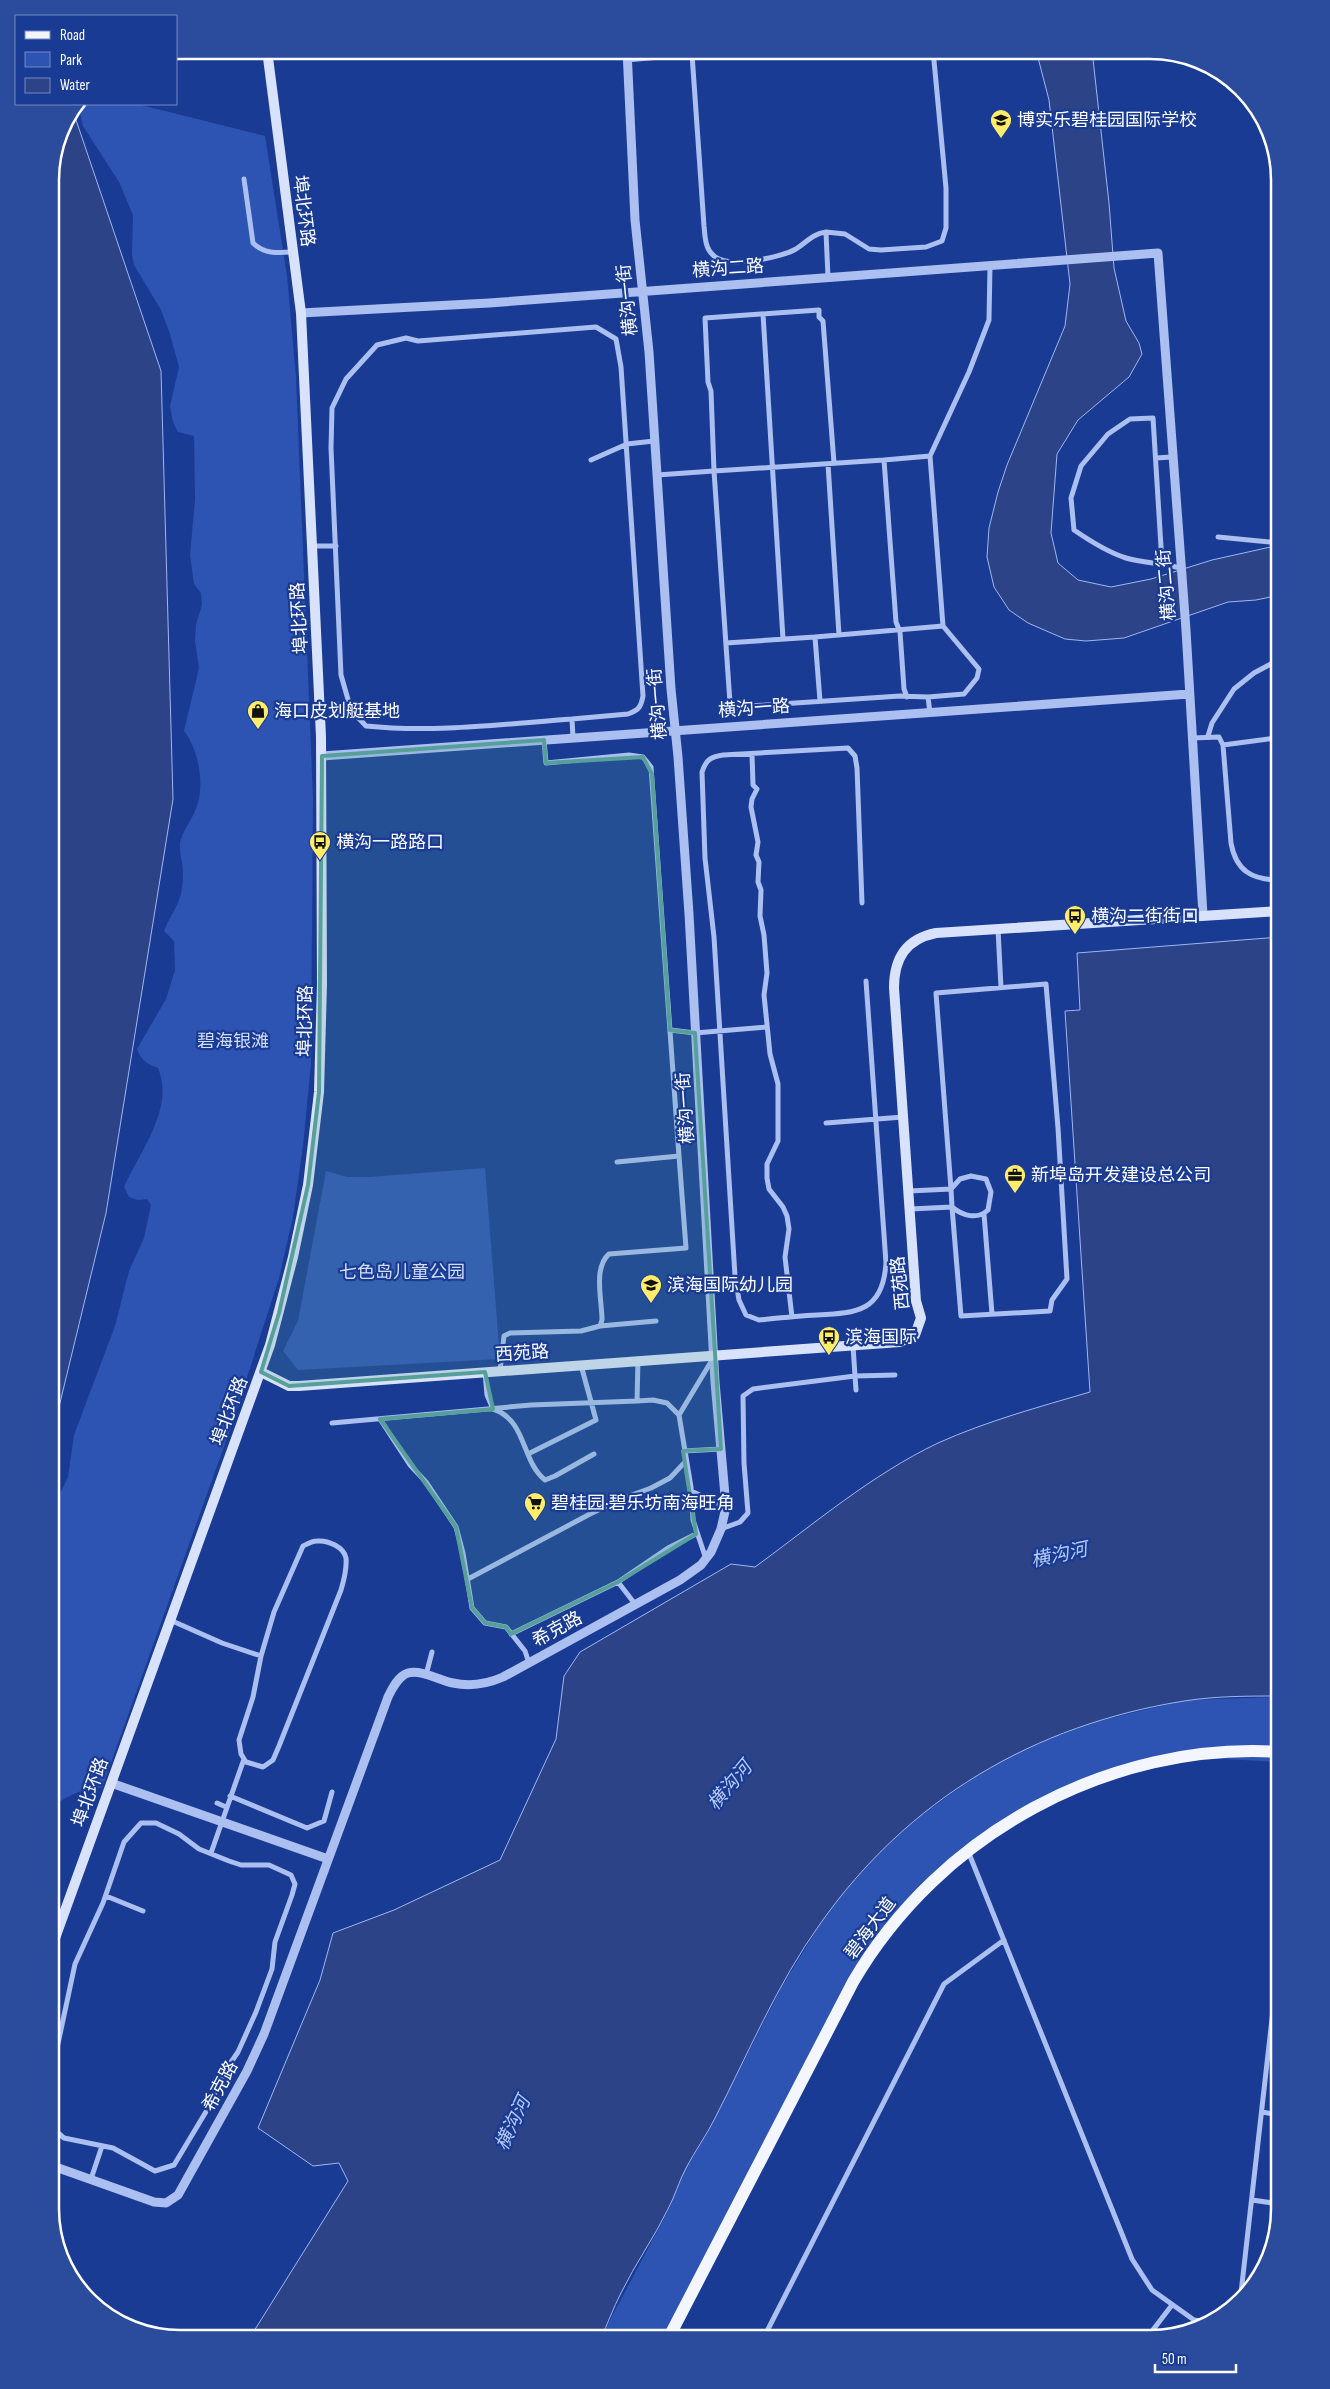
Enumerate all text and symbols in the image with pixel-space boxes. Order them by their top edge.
legend [15,15,178,105]
text: Road [60,26,85,45]
text: Park [60,51,82,70]
text: Water [60,76,91,95]
school or university icon: 博实乐碧桂园国际学校 [989,108,1013,139]
place label: 博实乐碧桂园国际学校 [1017,110,1197,131]
street label: 埠北环路 [289,174,318,248]
street label: 横沟二路 [691,256,765,281]
street label: 横沟一街 [613,263,642,337]
street label: 横沟二街 [1153,548,1180,622]
street label: 埠北环路 [287,581,312,654]
street label: 横沟一街 [644,667,671,741]
street label: 横沟一路 [717,696,791,721]
shop icon: 海口皮划艇基地 [246,699,270,730]
place label: 海口皮划艇基地 [274,701,400,722]
bus stop icon: 横沟一路路口 [308,830,332,861]
place label: 横沟一路路口 [336,832,444,853]
bus stop icon: 横沟二街街口 [1063,904,1087,935]
place label: 横沟二街街口 [1091,906,1199,927]
street label: 埠北环路 [294,985,317,1057]
park label: 碧海银滩 [197,1031,269,1052]
street label: 横沟一街 [673,1071,698,1145]
office icon: 新埠岛开发建设总公司 [1003,1163,1027,1194]
place label: 新埠岛开发建设总公司 [1031,1165,1211,1186]
street label: 西苑路 [887,1255,914,1311]
park label: 七色岛儿童公园 [339,1262,465,1283]
school or university icon: 滨海国际幼儿园 [639,1273,663,1304]
place label: 滨海国际幼儿园 [667,1275,793,1296]
bus stop icon: 滨海国际 [817,1325,841,1356]
place label: 滨海国际 [845,1327,917,1348]
street label: 西苑路 [494,1341,550,1366]
street label: 埠北环路 [207,1374,252,1449]
supermarket icon: 碧桂园·碧乐坊南海旺角 [523,1491,547,1522]
place label: 碧桂园·碧乐坊南海旺角 [551,1493,735,1514]
water label: 横沟河 [1029,1537,1093,1573]
street label: 希克路 [529,1607,586,1652]
water label: 横沟河 [703,1754,760,1815]
street label: 埠北环路 [68,1755,113,1830]
street label: 碧海大道 [840,1893,900,1963]
street label: 希克路 [198,2057,242,2115]
water label: 横沟河 [491,2089,538,2154]
scale bar [1155,2342,1236,2374]
text: 50 m [1162,2350,1187,2369]

